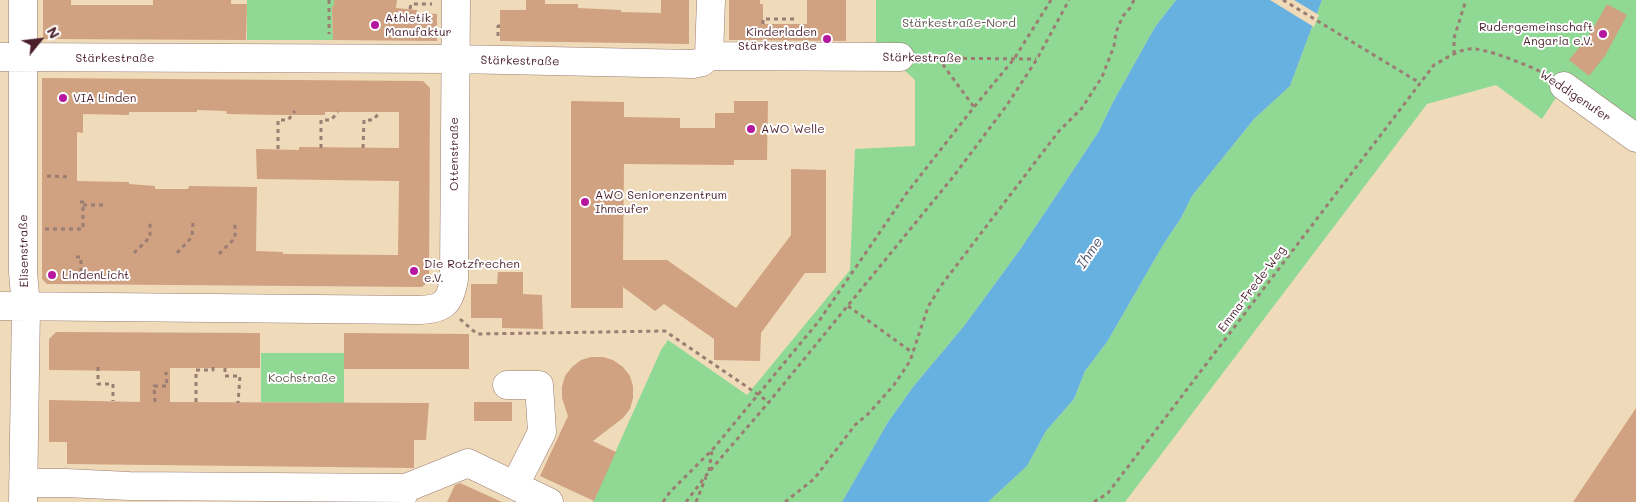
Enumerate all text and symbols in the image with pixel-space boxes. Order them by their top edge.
place label: Athletik Manufaktur [385,11,452,39]
north arrow [15,15,65,65]
park label: Stärkestraße-Nord [902,16,1016,30]
marker: Athletik Manufaktur [369,19,381,31]
place label: Rudergemeinschaft Angaria e.V. [1479,20,1593,48]
text: N [43,23,64,42]
place label: Kinderladen Stärkestraße [738,25,817,53]
marker: Rudergemeinschaft Angaria e.V. [1597,28,1609,40]
marker: Kinderladen Stärkestraße [821,33,833,45]
street label: Stärkestraße [882,50,962,66]
street label: Stärkestraße [76,51,154,65]
street label: Stärkestraße [480,53,560,69]
street label: Weddigenufer [1537,67,1613,125]
place label: VIA Linden [73,91,136,105]
marker: VIA Linden [57,92,69,104]
street label: Ottenstraße [447,117,461,191]
place label: AWO Welle [761,122,825,136]
marker: AWO Welle [745,123,757,135]
place label: AWO Seniorenzentrum Ihmeufer [595,188,727,216]
marker: AWO Seniorenzentrum Ihmeufer [579,196,591,208]
street label: Elisenstraße [16,214,32,288]
water label: Ihme [1074,234,1106,272]
street label: Emma-Frede-Weg [1215,243,1289,335]
place label: Die Rotzfrechen e.V. [424,257,520,285]
marker: Die Rotzfrechen e.V. [408,265,420,277]
place label: LindenLicht [62,268,129,282]
marker: LindenLicht [46,269,58,281]
park label: Kochstraße [268,371,336,385]

